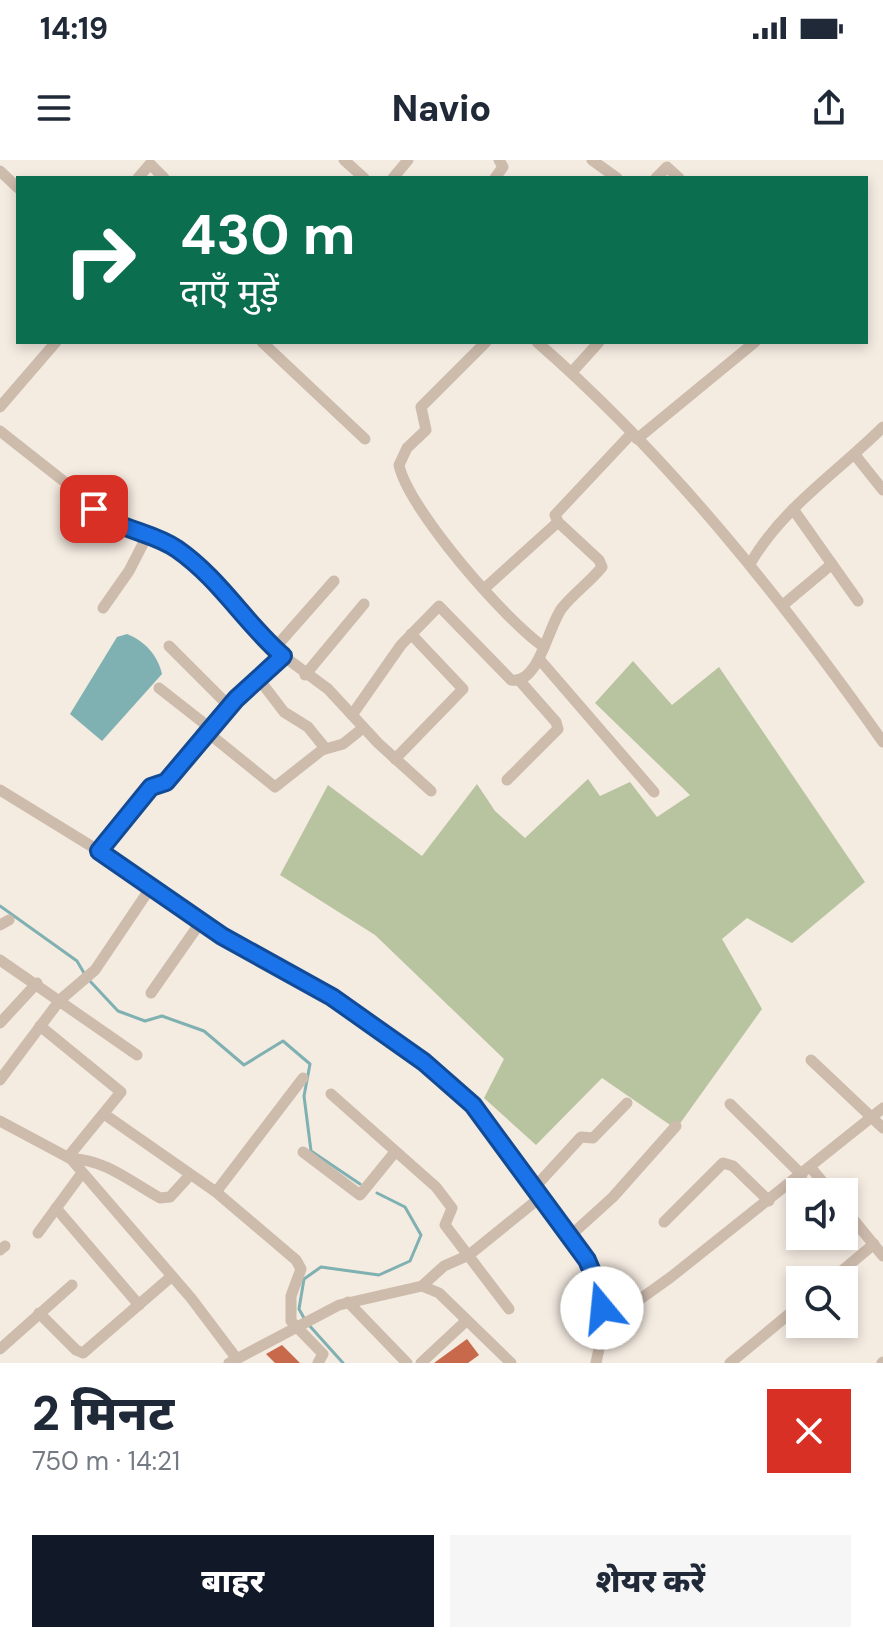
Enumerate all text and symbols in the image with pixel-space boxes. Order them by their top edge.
text: 14:19 [40,9,108,48]
text: Navio [392,85,491,132]
icon: menu [32,86,76,130]
icon: share [807,86,851,130]
text: 430 m [180,198,355,271]
icon: right [48,208,152,312]
text: दाएँ मुड़ें [180,269,279,316]
pin [60,475,128,543]
icon: arrive [72,487,116,531]
map controls [786,1178,858,1338]
button: sound [786,1178,858,1250]
position arrow [560,1266,644,1350]
button: search [786,1266,858,1338]
text: 2 मिनट [32,1382,174,1445]
button: close [767,1389,851,1473]
text: 750 m · 14:21 [32,1444,180,1478]
button: बाहर [32,1535,434,1627]
button: शेयर करें [450,1535,851,1627]

